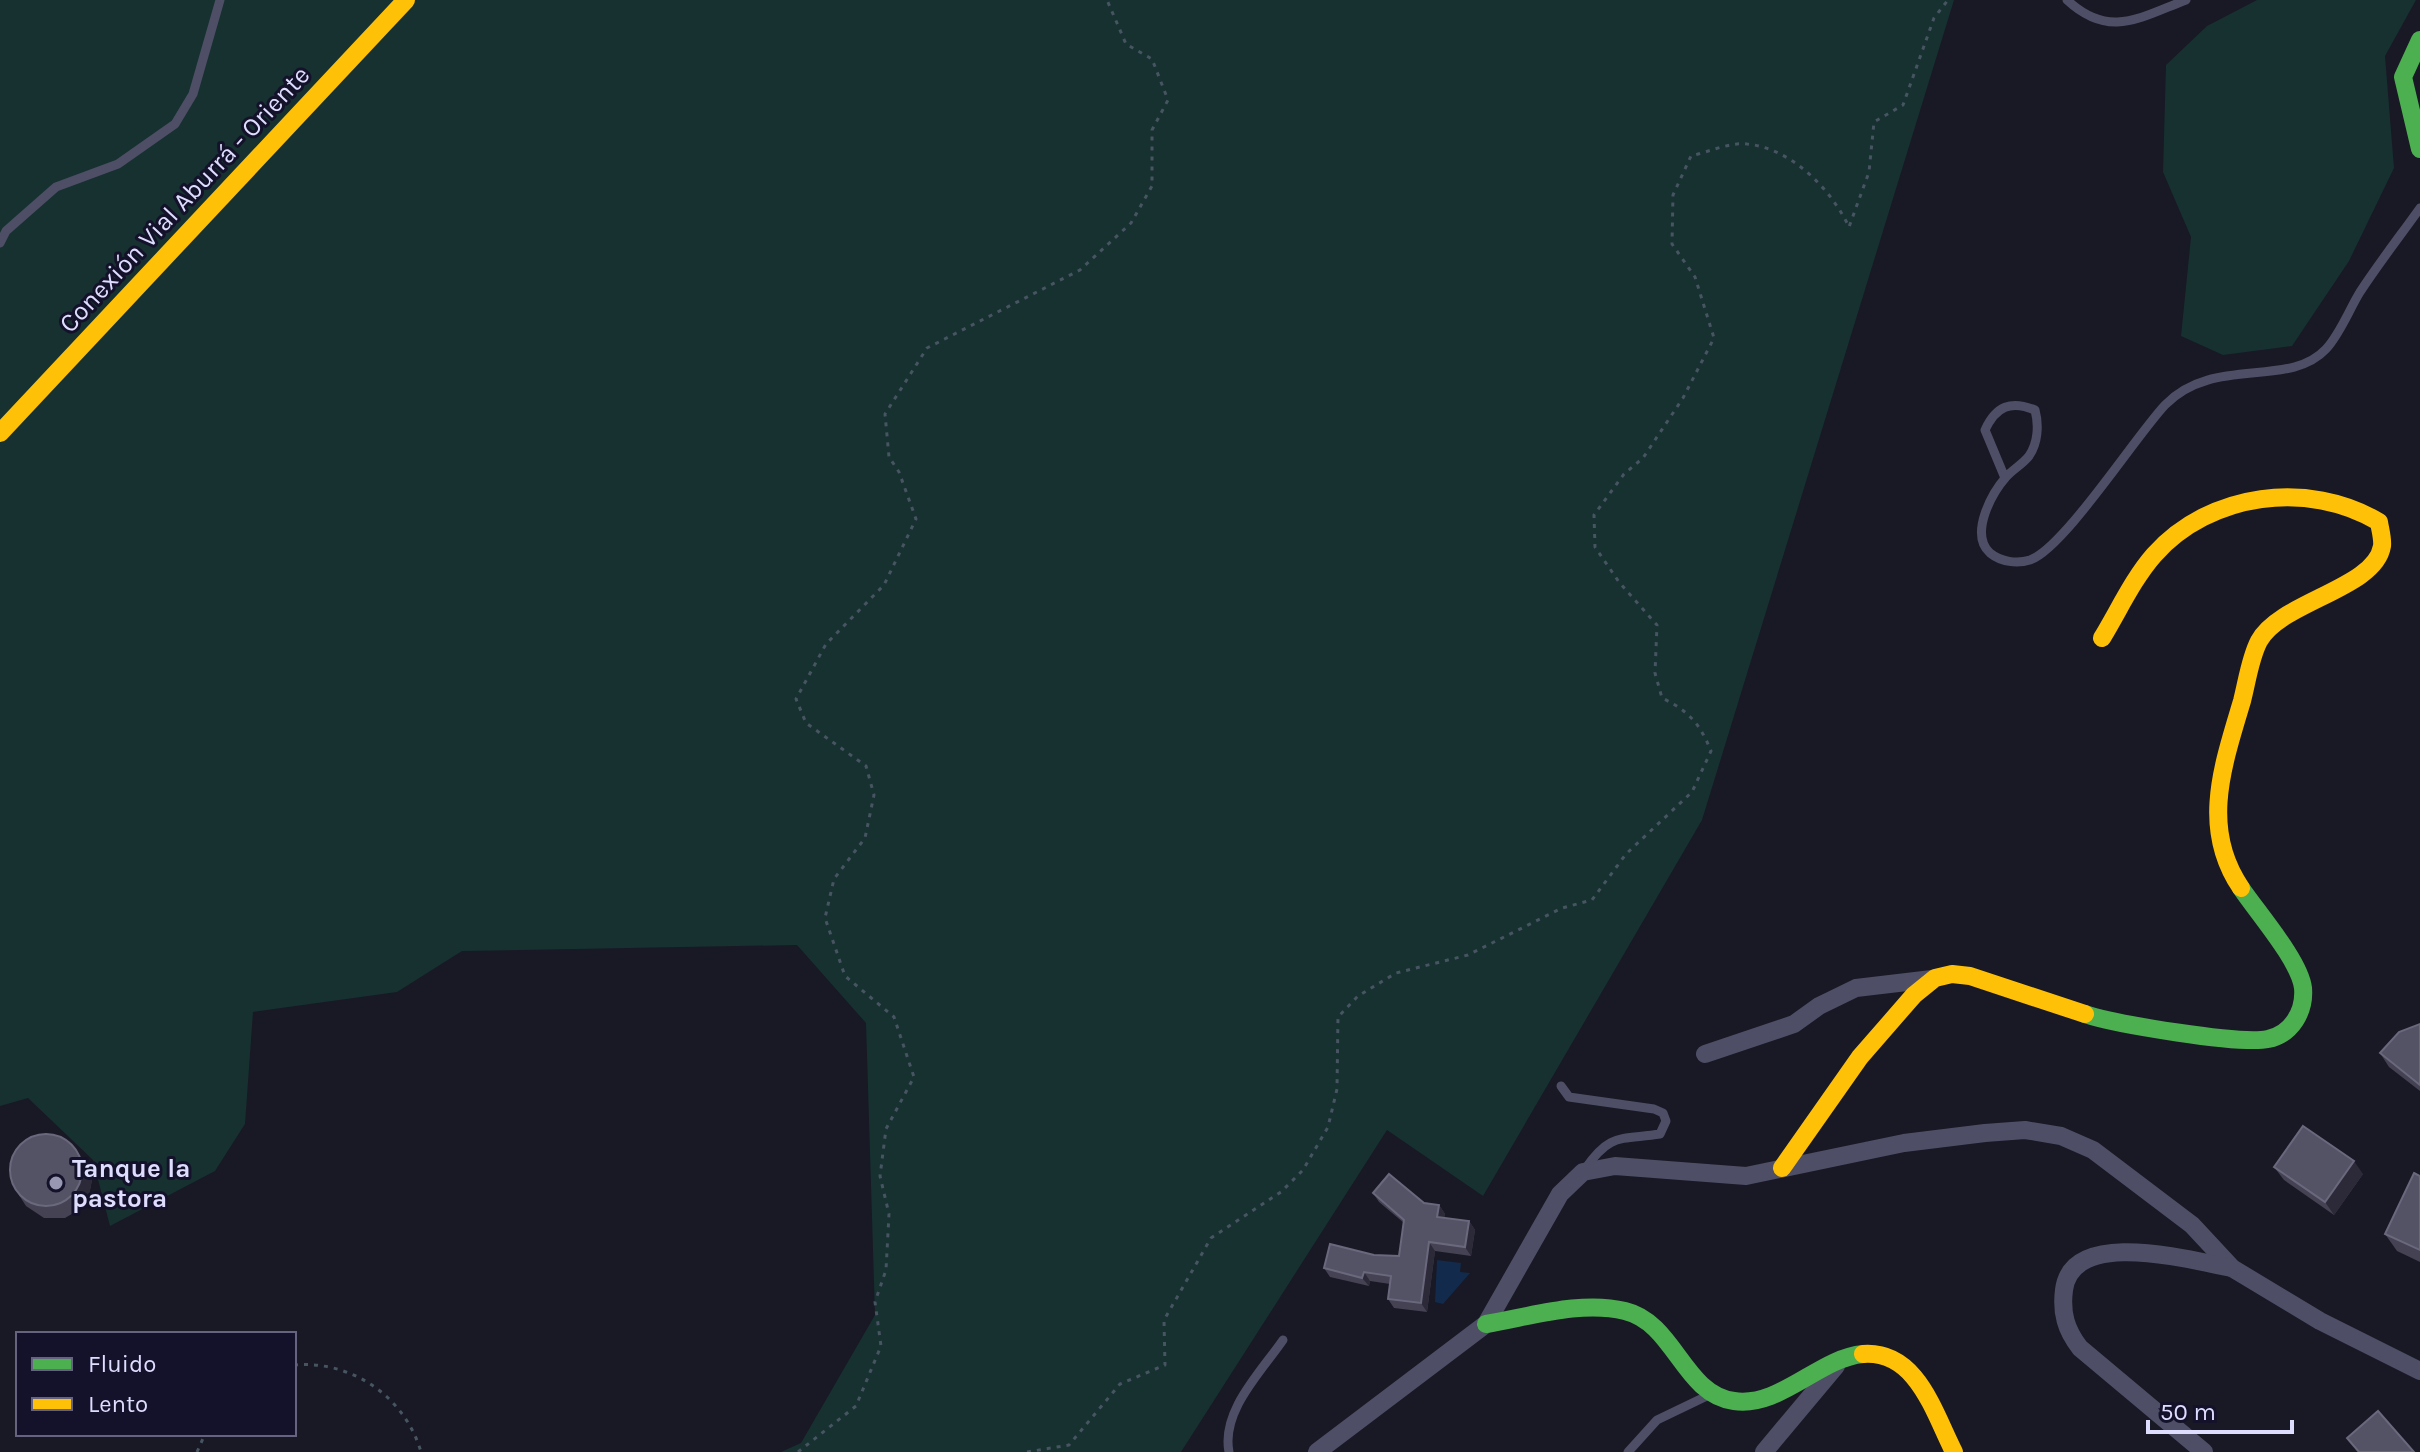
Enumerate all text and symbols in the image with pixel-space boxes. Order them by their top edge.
street label: Conexión Vial Aburrá - Oriente [53,60,316,339]
place label: Tanque la pastora [72,1153,190,1214]
marker: Tanque la pastora [47,1174,65,1192]
legend [16,1332,296,1436]
text: Fluido [88,1350,156,1378]
scale bar [2148,1384,2292,1434]
text: Lento [88,1390,148,1418]
text: 50 m [2160,1398,2216,1426]

